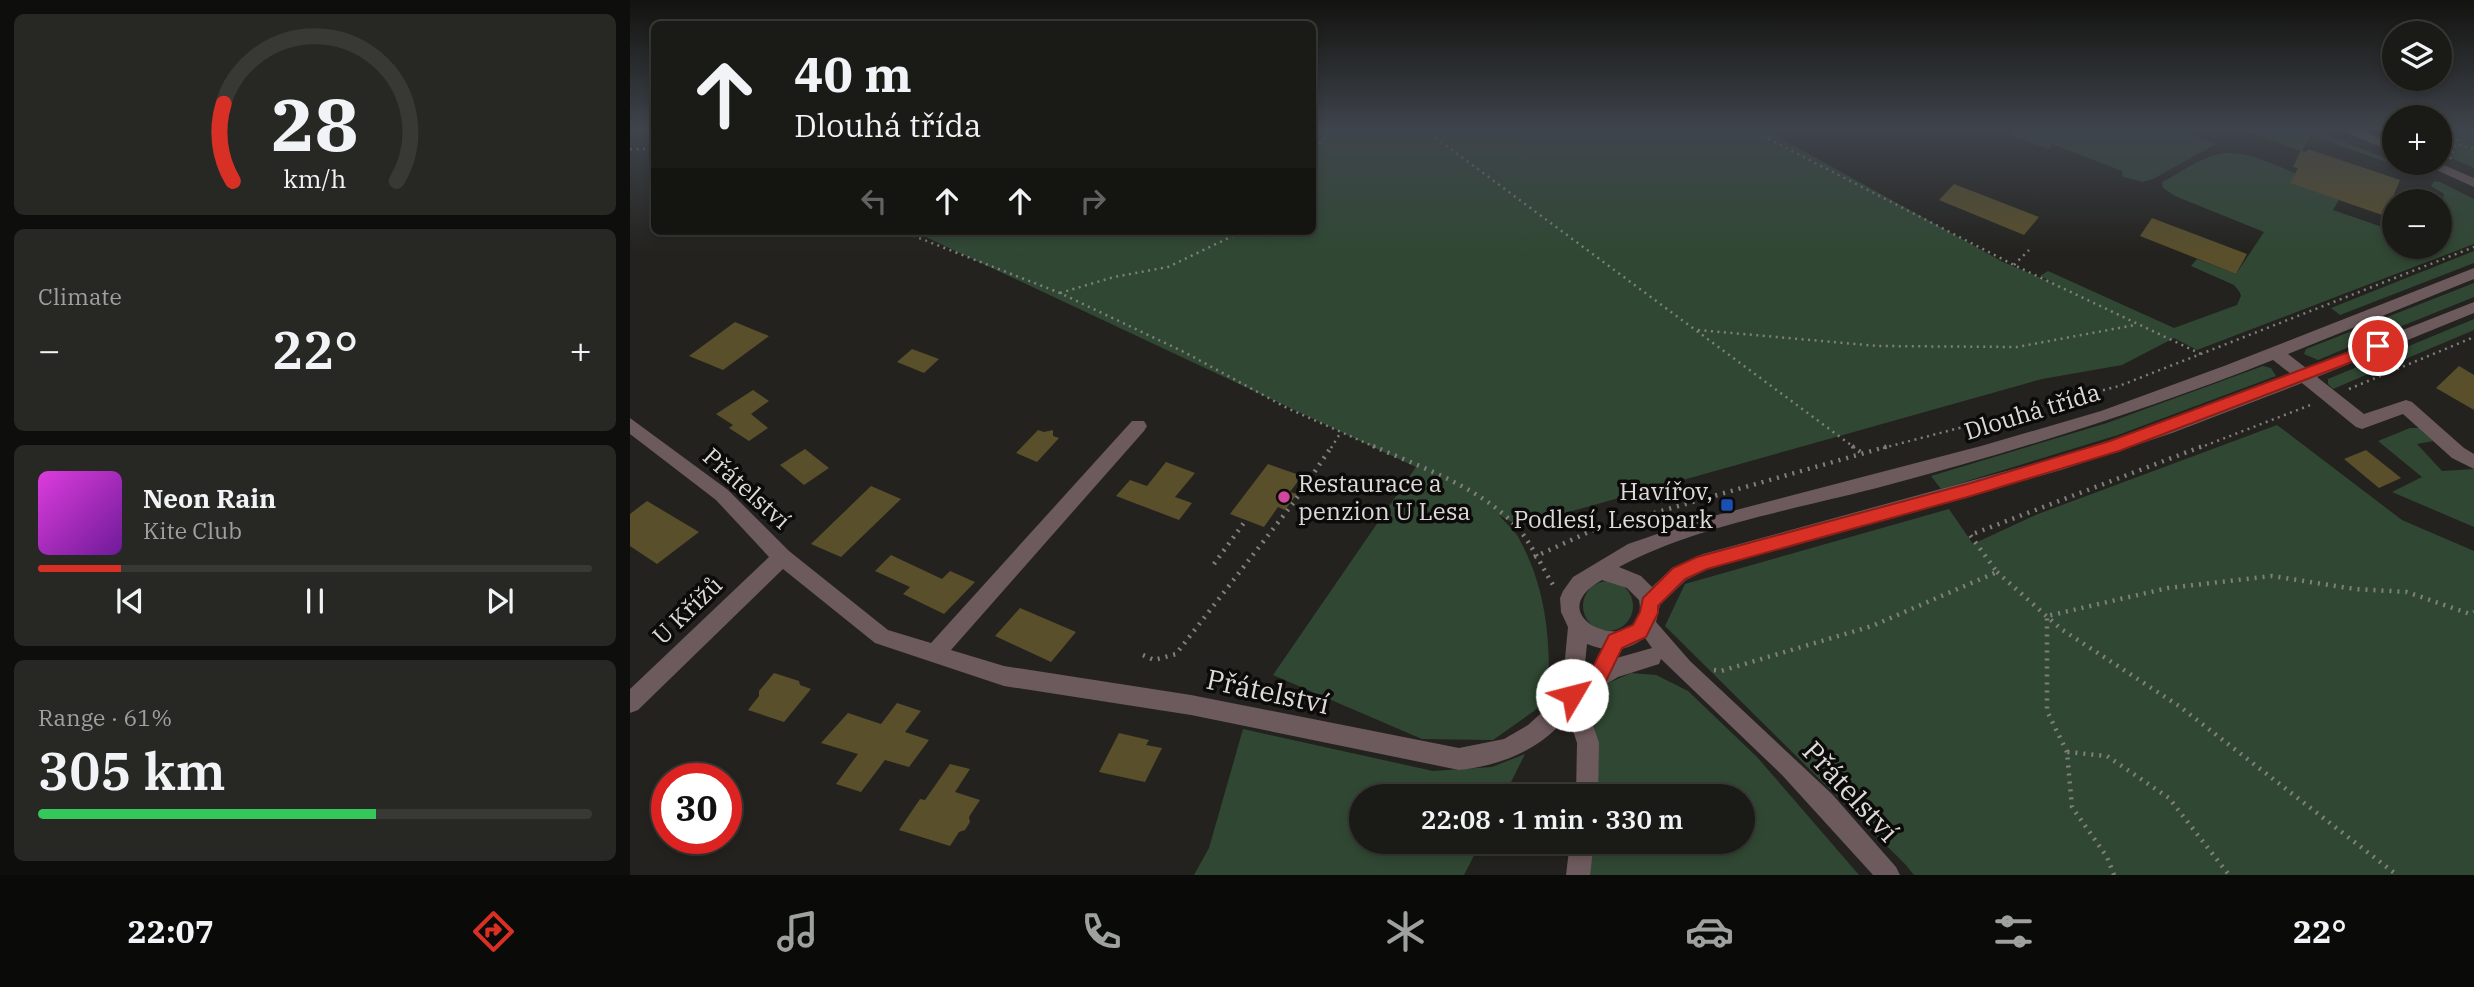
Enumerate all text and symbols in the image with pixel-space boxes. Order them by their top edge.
map controls [2382,21,2452,259]
button: layers [2382,21,2452,91]
text: 40 m [794,42,912,105]
icon: ahead [679,49,770,140]
text: 28 [271,76,359,171]
text: Dlouhá třída [794,104,981,146]
button: + [2382,105,2452,175]
text: km/h [283,161,347,194]
icon: left [855,182,893,220]
icon: ahead [928,182,966,220]
icon: ahead [1001,182,1039,220]
icon: right [1074,182,1112,220]
button: − [2382,189,2452,259]
text: Climate [38,281,122,311]
text: 22° [272,316,358,383]
pin [2348,316,2408,376]
text: − [38,325,61,374]
text: + [569,325,592,374]
icon: arrive [2359,327,2397,365]
street label: Dlouhá třída [1960,375,2104,447]
street label: Přátelství [696,440,798,536]
place label: Restaurace a penzion U Lesa [1298,467,1471,527]
place label: Havířov, Podlesí, Lesopark [1513,475,1713,535]
text: Neon Rain [143,481,276,515]
marker: Restaurace a penzion U Lesa [1276,489,1292,505]
marker: Havířov, Podlesí, Lesopark [1719,497,1735,513]
text: Kite Club [143,515,242,545]
street label: U Křížů [645,569,729,651]
icon: previous [111,582,149,620]
icon: pause [296,582,334,620]
icon: next [481,582,519,620]
position arrow [1535,658,1609,732]
street label: Přátelství [1203,660,1333,722]
text: Range · 61% [38,702,172,732]
street label: Přátelství [1795,733,1907,849]
text: 305 km [38,737,226,804]
speed limit sign: 30 [651,763,742,854]
text: 22:08 · 1 min · 330 m [1421,802,1683,836]
icon: directions [469,907,518,956]
icon: music [773,907,822,956]
icon: phone [1077,907,1126,956]
icon: climate [1381,907,1430,956]
icon: car [1685,907,1734,956]
icon: filters [1989,907,2038,956]
text: 22:07 [128,910,214,952]
text: 22° [2293,910,2346,952]

